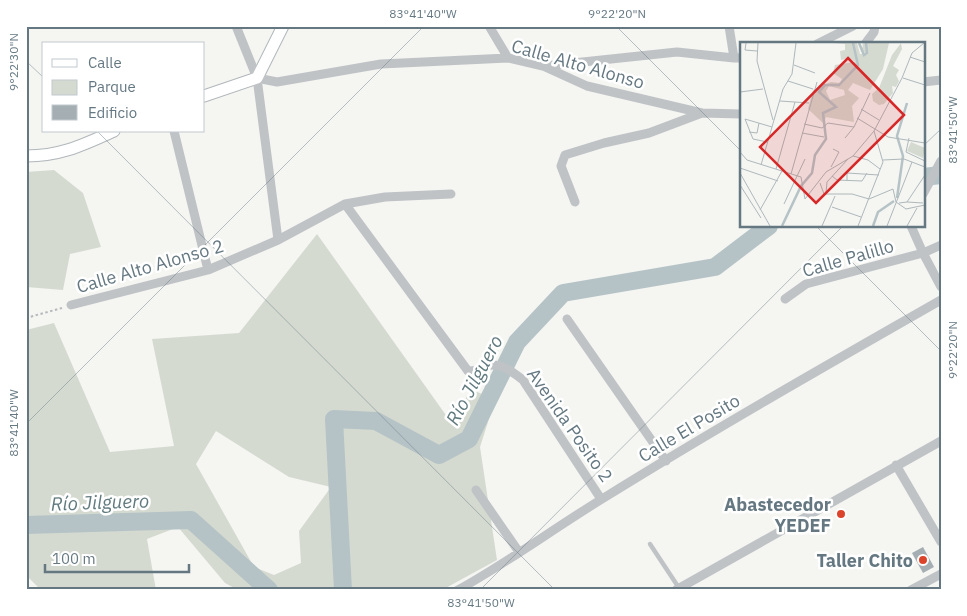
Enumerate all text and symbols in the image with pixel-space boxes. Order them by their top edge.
text: 83°41'40"W [389,6,457,21]
text: 9°22'20"N [588,6,646,21]
text: 9°22'30"N [6,33,21,91]
street label: Calle Alto Alonso [509,34,647,94]
legend [42,42,205,132]
inset map [740,42,924,228]
text: Calle [88,53,122,72]
text: Parque [88,77,136,96]
text: 83°41'50"W [945,96,960,164]
text: Edificio [88,103,137,122]
street label: Calle Alto Alonso 2 [74,234,226,298]
street label: Calle Palillo [800,234,896,282]
text: 9°22'20"N [945,321,960,379]
water label: Río Jilguero [440,331,508,429]
street label: Avenida Posito 2 [522,363,618,487]
text: 83°41'40"W [6,389,21,457]
street label: Calle El Posito [634,389,744,467]
water label: Río Jilguero [50,488,150,516]
place label: Abastecedor YEDEF [724,493,831,537]
marker: Abastecedor YEDEF [835,508,847,520]
scale bar [45,541,189,573]
text: 100 m [52,549,96,568]
place label: Taller Chito [817,549,913,572]
marker: Taller Chito [917,554,929,566]
text: 83°41'50"W [447,595,515,610]

